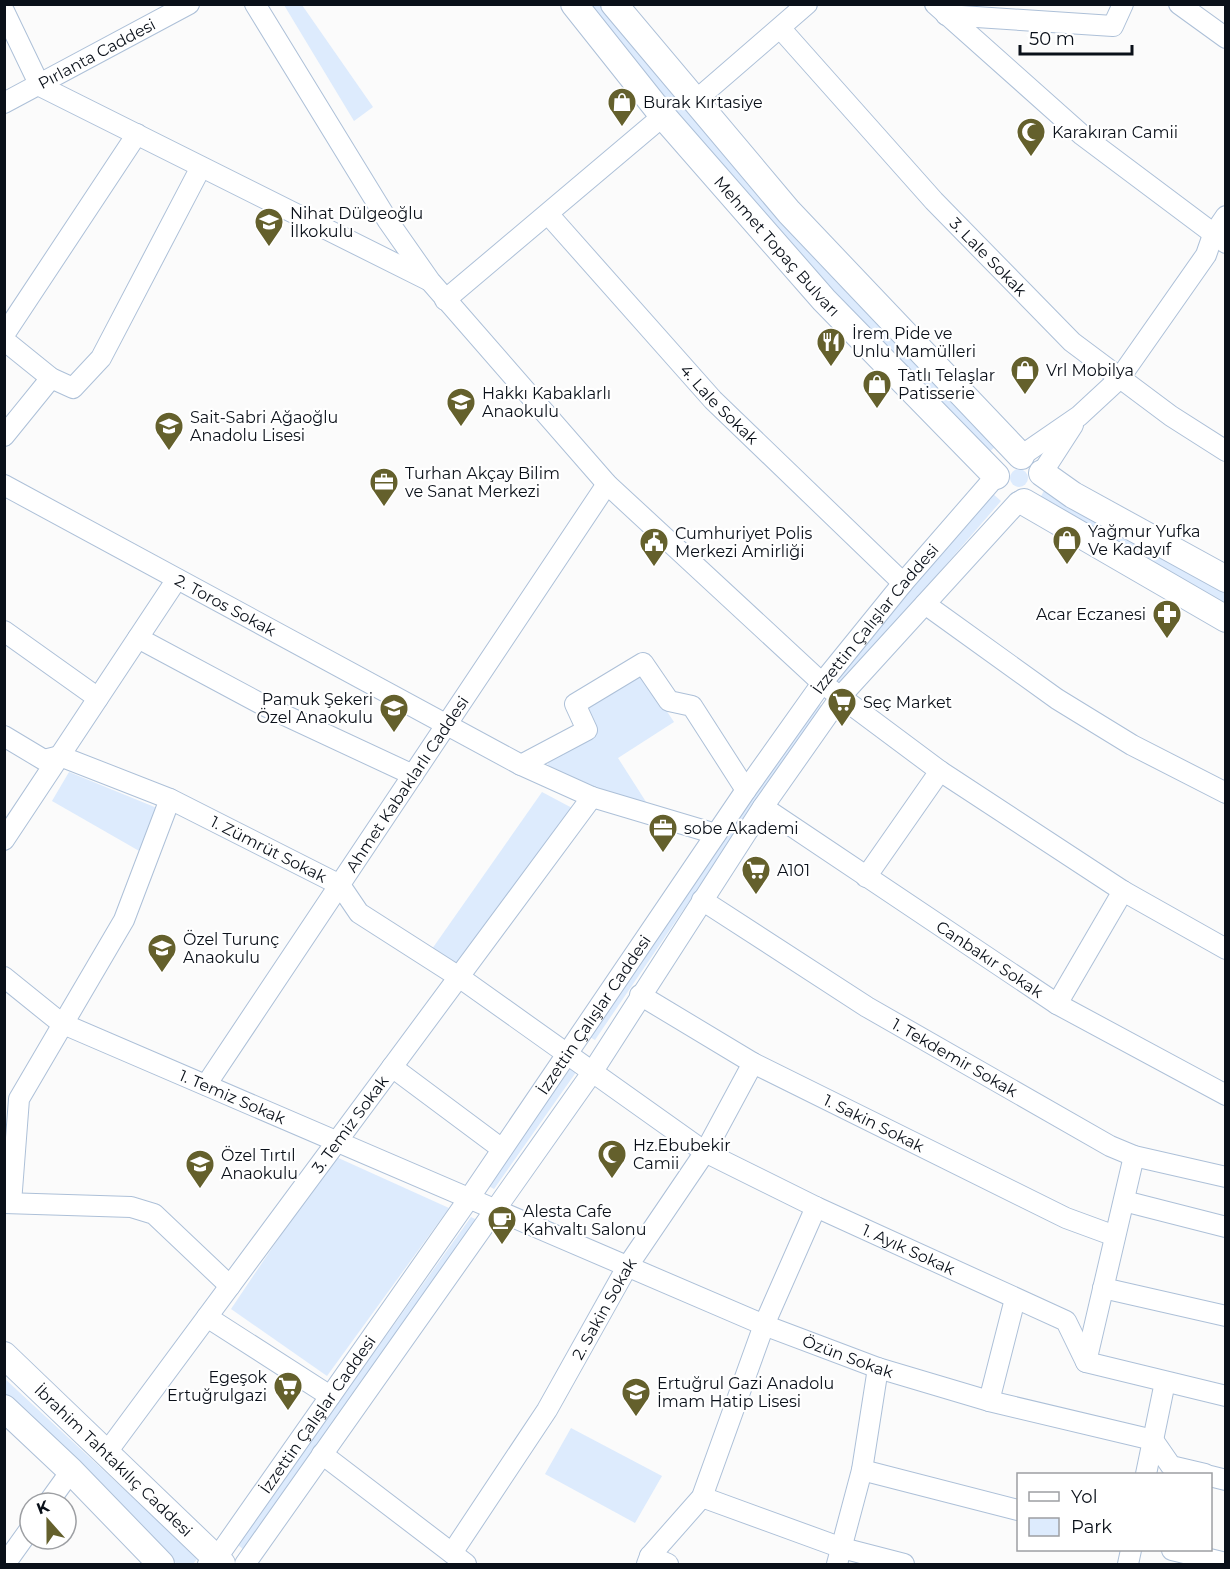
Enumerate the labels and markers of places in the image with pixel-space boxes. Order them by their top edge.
shop icon: Burak Kırtasiye [606,86,638,128]
place label: Burak Kırtasiye [643,93,763,112]
mosque icon: Karakıran Camii [1015,116,1047,158]
place label: Karakıran Camii [1052,123,1178,142]
place label: Nihat Dülgeoğlu İlkokulu [290,204,423,241]
school or university icon: Nihat Dülgeoğlu İlkokulu [253,206,285,248]
place label: İrem Pide ve Unlu Mamülleri [852,324,976,361]
restaurant icon: İrem Pide ve Unlu Mamülleri [815,326,847,368]
shop icon: Vrl Mobilya [1009,354,1041,396]
place label: Vrl Mobilya [1046,361,1134,380]
place label: Tatlı Telaşlar Patisserie [898,366,995,403]
shop icon: Tatlı Telaşlar Patisserie [861,368,893,410]
place label: Hakkı Kabaklarlı Anaokulu [482,384,611,421]
school or university icon: Hakkı Kabaklarlı Anaokulu [445,386,477,428]
place label: Sait-Sabri Ağaoğlu Anadolu Lisesi [190,408,338,445]
school or university icon: Sait-Sabri Ağaoğlu Anadolu Lisesi [153,410,185,452]
place label: Turhan Akçay Bilim ve Sanat Merkezi [405,464,560,501]
office icon: Turhan Akçay Bilim ve Sanat Merkezi [368,466,400,508]
place label: Yağmur Yufka Ve Kadayıf [1088,522,1200,559]
place label: Cumhuriyet Polis Merkezi Amirliği [675,524,813,561]
shop icon: Yağmur Yufka Ve Kadayıf [1051,524,1083,566]
public building icon: Cumhuriyet Polis Merkezi Amirliği [638,526,670,568]
pharmacy icon: Acar Eczanesi [1151,598,1183,640]
place label: Acar Eczanesi [1036,605,1146,624]
supermarket icon: Seç Market [826,686,858,728]
place label: Pamuk Şekeri Özel Anaokulu [256,690,373,727]
school or university icon: Pamuk Şekeri Özel Anaokulu [378,692,410,734]
place label: Seç Market [863,693,953,712]
office icon: sobe Akademi [647,812,679,854]
place label: sobe Akademi [684,819,799,838]
supermarket icon: A101 [740,854,772,896]
place label: A101 [777,861,810,880]
place label: Özel Turunç Anaokulu [183,929,279,967]
school or university icon: Özel Turunç Anaokulu [146,932,178,974]
place label: Hz.Ebubekir Camii [633,1136,731,1173]
mosque icon: Hz.Ebubekir Camii [596,1138,628,1180]
place label: Özel Tırtıl Anaokulu [221,1145,298,1183]
school or university icon: Özel Tırtıl Anaokulu [184,1148,216,1190]
place label: Alesta Cafe Kahvaltı Salonu [523,1202,646,1239]
cafe icon: Alesta Cafe Kahvaltı Salonu [486,1204,518,1246]
place label: Egeşok Ertuğrulgazi [167,1368,267,1405]
supermarket icon: Egeşok Ertuğrulgazi [272,1370,304,1412]
place label: Ertuğrul Gazi Anadolu İmam Hatip Lisesi [657,1374,834,1411]
school or university icon: Ertuğrul Gazi Anadolu İmam Hatip Lisesi [620,1376,652,1418]

